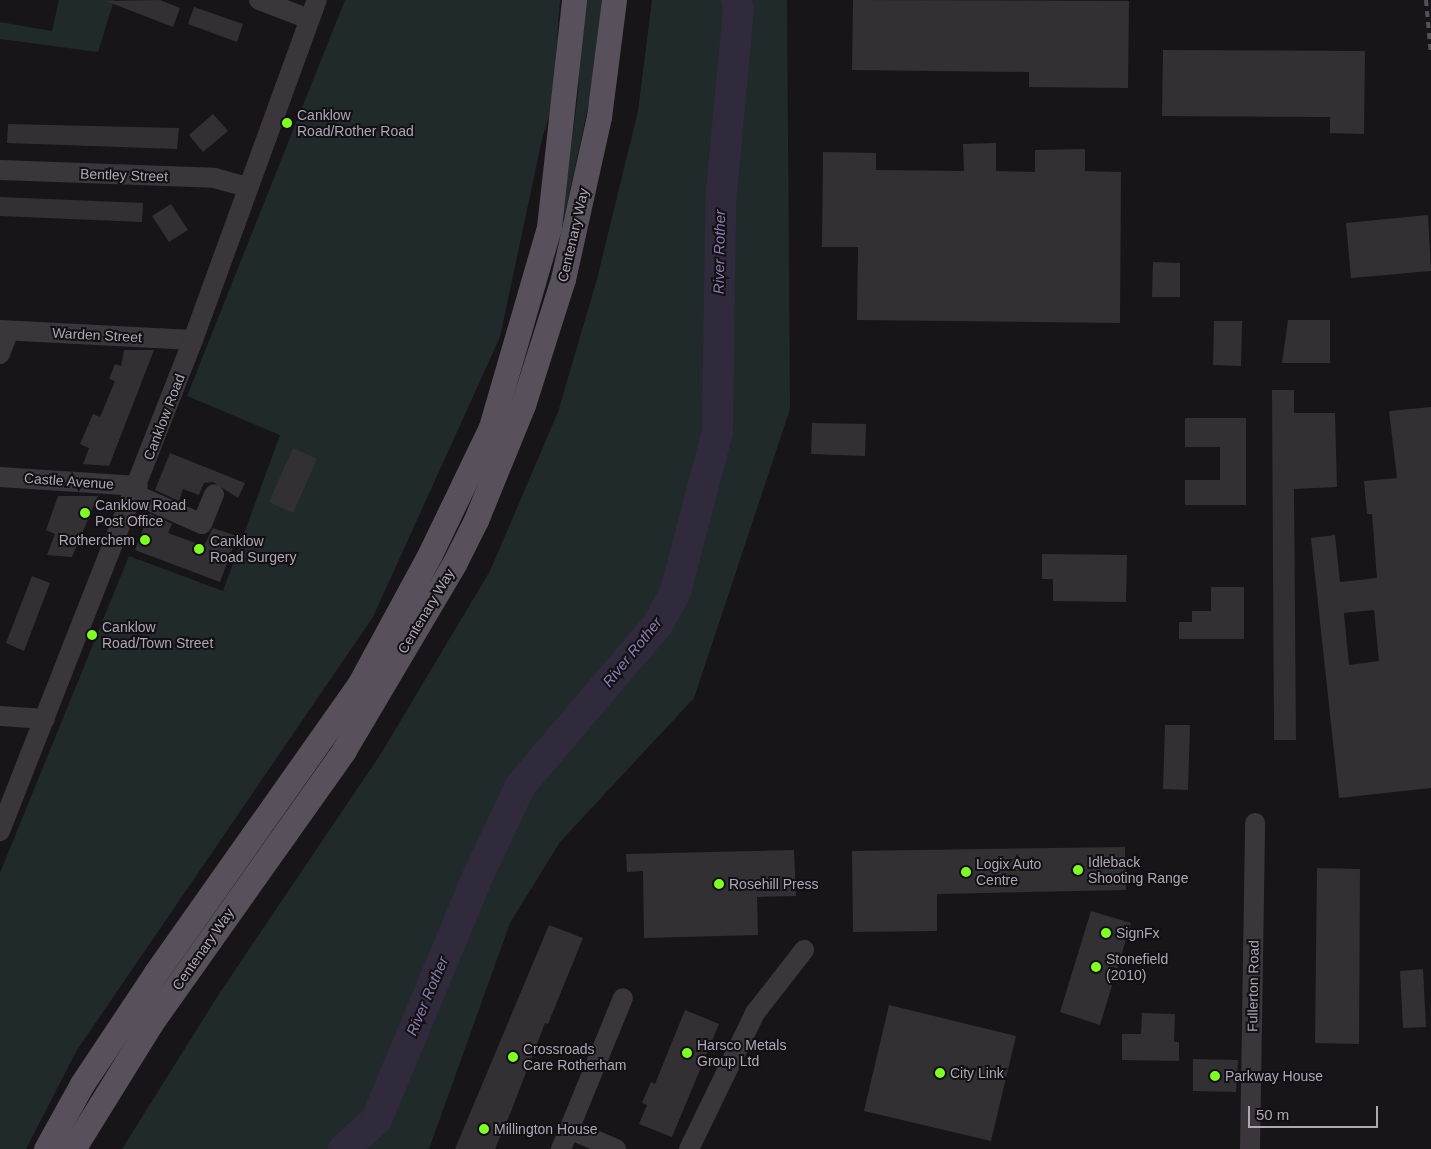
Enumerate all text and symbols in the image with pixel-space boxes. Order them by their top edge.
place label: Canklow Road/Rother Road [297,107,414,140]
marker: Canklow Road/Rother Road [281,117,293,129]
street label: Bentley Street [80,165,168,185]
street label: Centenary Way [554,186,592,284]
water label: River Rother [709,210,729,294]
street label: Warden Street [52,324,142,346]
street label: Canklow Road [140,371,188,463]
street label: Castle Avenue [23,469,115,493]
place label: Canklow Road Post Office [95,497,186,530]
marker: Canklow Road Post Office [79,507,91,519]
place label: Rotherchem [59,532,135,548]
place label: Canklow Road Surgery [210,533,296,566]
marker: Rotherchem [139,534,151,546]
marker: Canklow Road Surgery [192,542,206,556]
street label: Centenary Way [394,566,458,656]
water label: River Rother [599,614,665,690]
place label: Canklow Road/Town Street [102,619,213,652]
marker: Canklow Road/Town Street [86,629,98,641]
place label: Idleback Shooting Range [1088,854,1188,886]
place label: Logix Auto Centre [976,856,1042,889]
marker: Idleback Shooting Range [1072,864,1084,876]
marker: Logix Auto Centre [960,866,972,878]
place label: Rosehill Press [729,876,818,892]
marker: Rosehill Press [713,878,725,890]
street label: Centenary Way [169,905,237,993]
place label: SignFx [1116,925,1160,941]
marker: SignFx [1100,927,1112,939]
street label: Fullerton Road [1244,940,1262,1032]
place label: Stonefield (2010) [1106,951,1168,984]
water label: River Rother [402,954,452,1038]
marker: Stonefield (2010) [1090,961,1102,973]
place label: Harsco Metals Group Ltd [697,1037,786,1070]
place label: Crossroads Care Rotherham [523,1041,626,1074]
marker: Harsco Metals Group Ltd [681,1047,693,1059]
marker: Crossroads Care Rotherham [507,1051,519,1063]
place label: City Link [950,1065,1004,1081]
marker: City Link [934,1067,946,1079]
place label: Parkway House [1225,1068,1323,1084]
marker: Parkway House [1209,1070,1221,1082]
scale bar [1251,1096,1381,1128]
text: 50 m [1256,1106,1289,1123]
place label: Millington House [494,1121,597,1137]
marker: Millington House [478,1123,490,1135]

